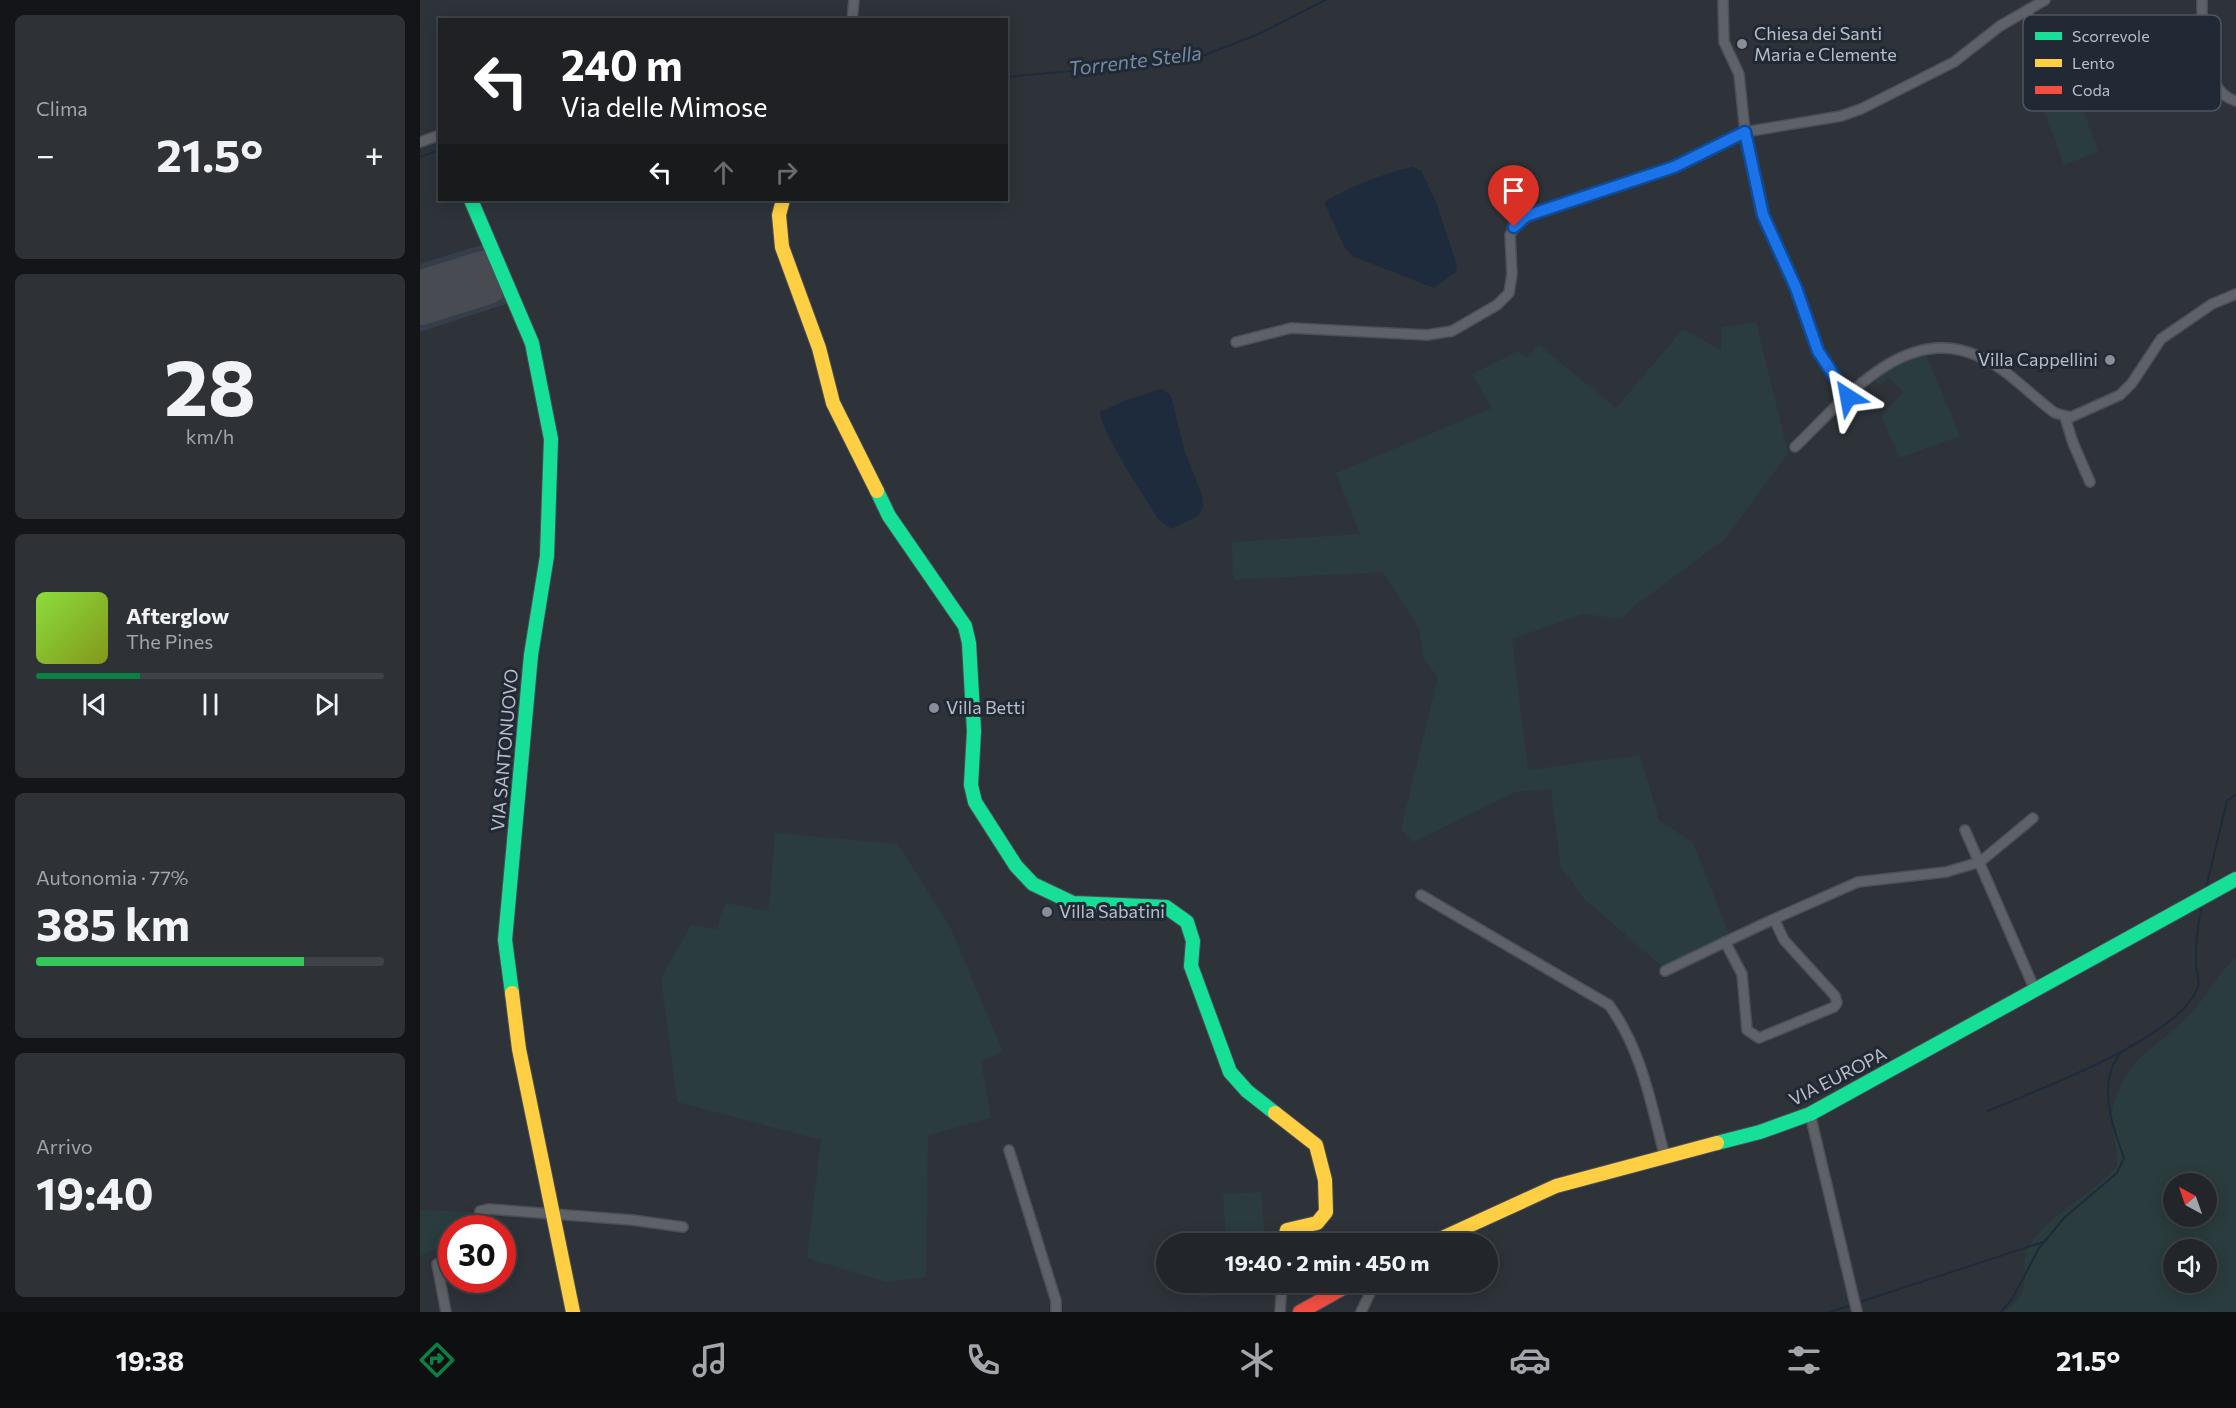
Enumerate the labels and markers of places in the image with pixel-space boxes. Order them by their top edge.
place label: Chiesa dei Santi Maria e Clemente [1754,22,1897,65]
marker: Chiesa dei Santi Maria e Clemente [1735,37,1749,51]
pin [1488,165,1539,227]
place label: Villa Cappellini [1978,348,2098,370]
marker: Villa Cappellini [2103,353,2117,367]
place label: Villa Betti [946,696,1025,718]
marker: Villa Betti [927,701,941,715]
place label: Villa Sabatini [1059,900,1165,922]
marker: Villa Sabatini [1040,905,1054,919]

